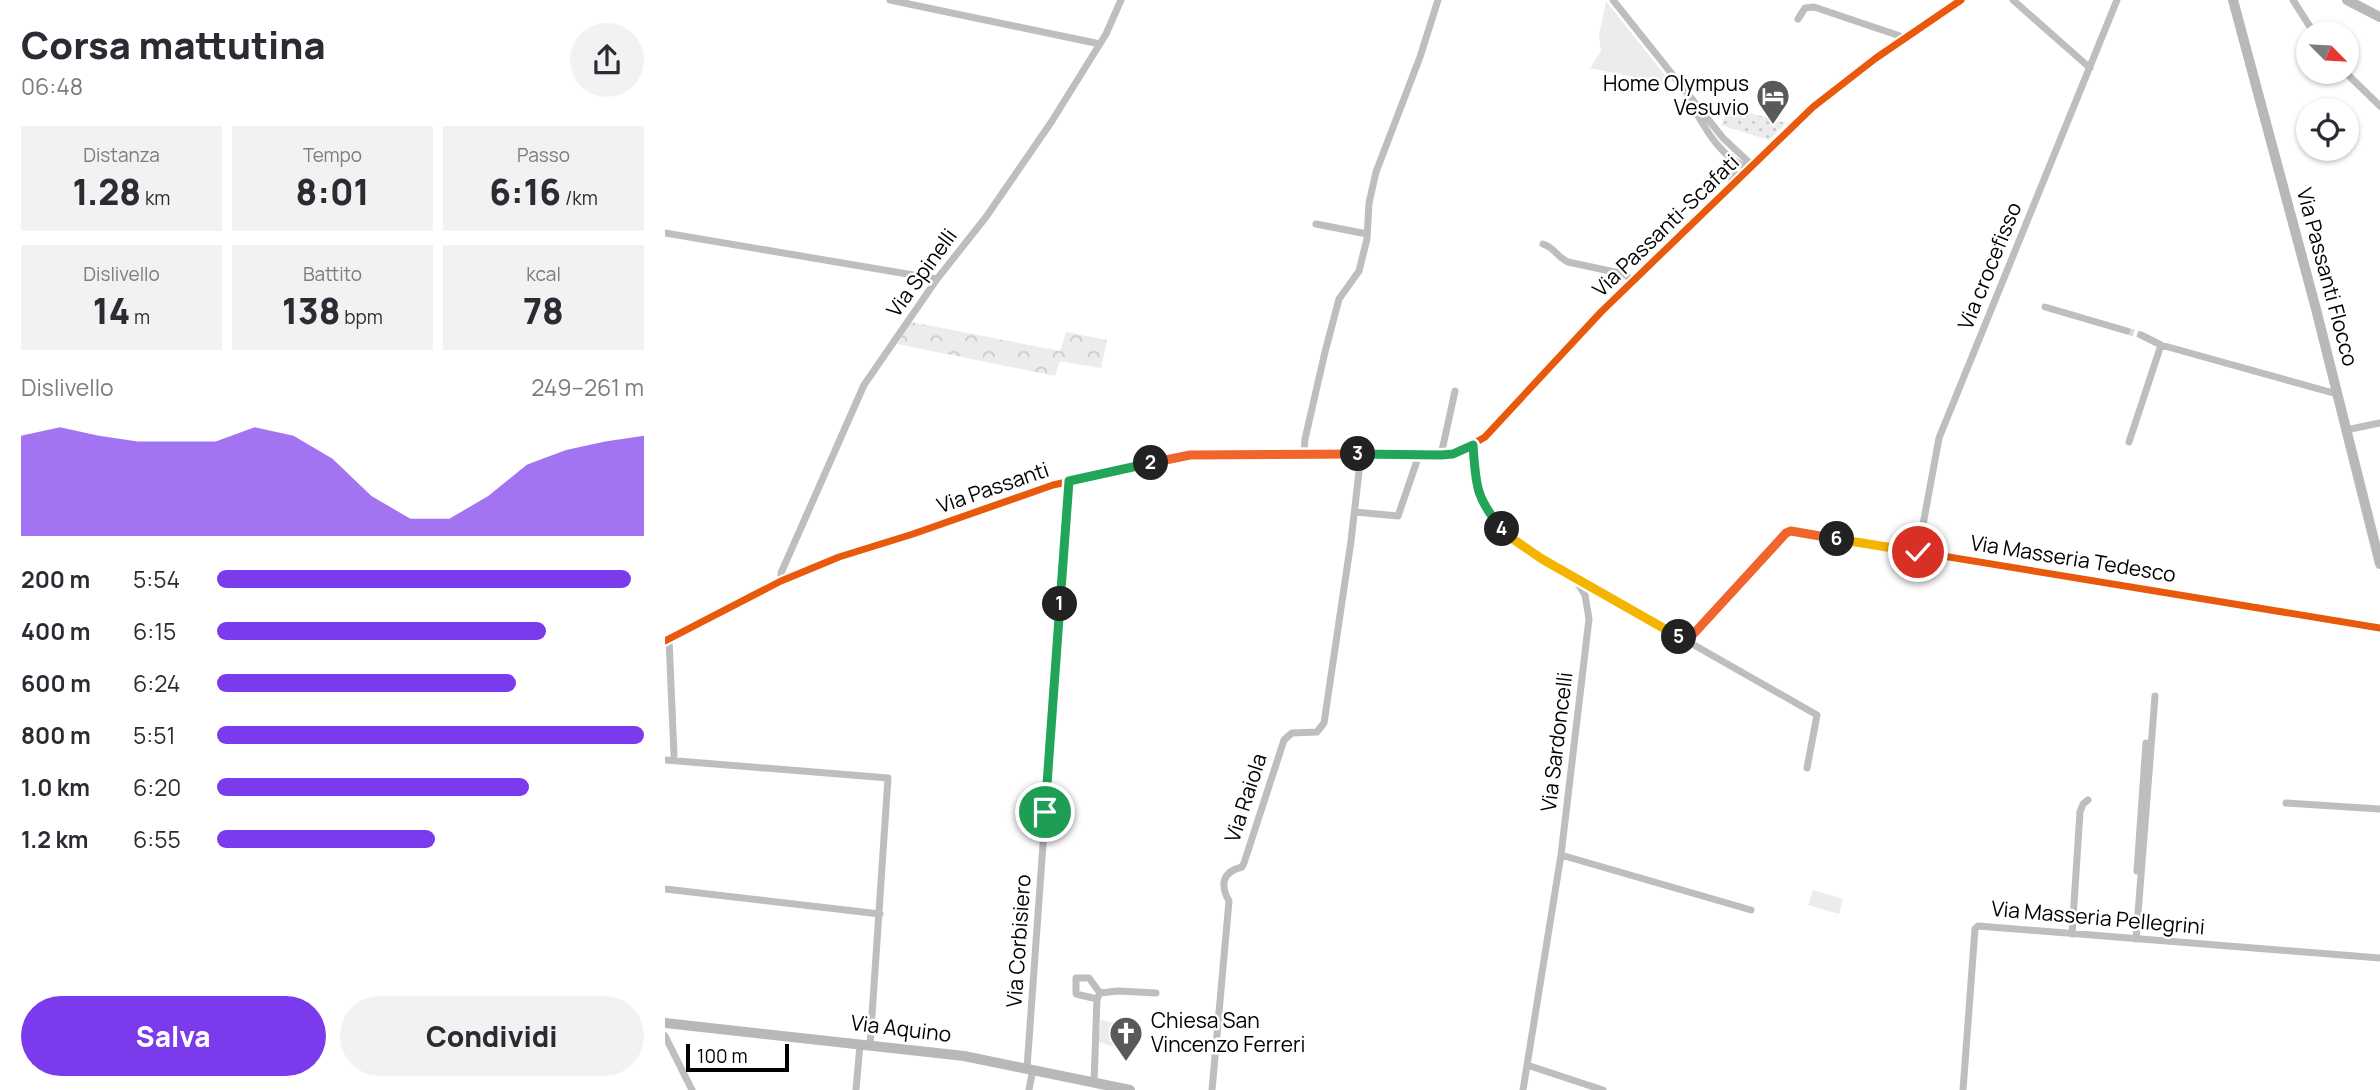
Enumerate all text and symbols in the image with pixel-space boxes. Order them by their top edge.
text: Corsa mattutina [21,18,326,70]
north arrow [2296,21,2359,84]
map controls [2296,21,2359,161]
button: share [570,23,644,97]
place label: Home Olympus Vesuvio [1603,69,1749,121]
text: 06:48 [21,70,83,102]
hotel icon: Home Olympus Vesuvio [1754,77,1792,126]
button: locate [2296,98,2359,161]
text: Distanza [83,142,160,168]
text: Tempo [303,142,362,168]
text: Passo [517,142,570,168]
street label: Via Passanti-Scafati [1586,148,1745,303]
text: 1.28 [73,168,141,216]
text: 8:01 [296,168,369,216]
text: 6:16 [489,168,561,216]
street label: Via Passanti Flocco [2291,184,2365,369]
text: km [141,185,170,211]
text: /km [561,185,598,211]
street label: Via crocefisso [1951,198,2027,334]
street label: Via Spinelli [880,223,963,322]
text: Dislivello [83,261,160,287]
text: Battito [303,261,362,287]
text: kcal [526,261,561,287]
text: 14 [93,287,130,335]
text: 138 [282,287,340,335]
text: 78 [523,287,564,335]
text: m [130,304,150,330]
text: bpm [340,304,383,330]
text: Dislivello [21,371,114,403]
text: 249–261 m [531,371,644,403]
pin: 3 [1341,436,1375,472]
text: 3 [1352,440,1363,466]
pin: 2 [1133,446,1169,480]
text: 2 [1145,449,1156,475]
street label: Via Passanti [933,455,1052,519]
pin: 4 [1485,512,1519,546]
text: 4 [1496,515,1507,541]
pin: 6 [1819,522,1855,556]
pin [1888,522,1948,582]
text: 6 [1831,525,1842,551]
street label: Via Masseria Tedesco [1968,528,2178,588]
icon: check [1899,533,1937,571]
text: 200 m [21,563,90,595]
text: 5:54 [133,563,180,595]
pin: 1 [1043,586,1077,622]
text: 1 [1055,590,1064,616]
text: 400 m [21,615,91,647]
text: 6:15 [133,615,176,647]
pin: 5 [1661,620,1697,654]
text: 5 [1673,623,1684,649]
text: 600 m [21,667,91,699]
text: 6:24 [133,667,180,699]
street label: Via Sardoncelli [1534,670,1578,813]
text: 800 m [21,719,91,751]
text: 5:51 [133,719,175,751]
street label: Via Raiola [1218,750,1273,846]
text: 1.0 km [21,771,90,803]
text: 6:20 [133,771,181,803]
pin [1015,782,1075,842]
icon: arrive [1026,793,1064,831]
text: 1.2 km [21,823,88,855]
text: 6:55 [133,823,181,855]
street label: Via Corbisiero [999,873,1037,1008]
street label: Via Masseria Pellegrini [1990,894,2206,940]
button: Salva [21,996,326,1076]
button: Condividi [340,996,644,1076]
place label: Chiesa San Vincenzo Ferreri [1151,1006,1305,1058]
street label: Via Aquino [849,1008,953,1048]
church icon: Chiesa San Vincenzo Ferreri [1107,1014,1145,1063]
scale bar [686,1041,789,1073]
text: 100 m [697,1043,748,1069]

